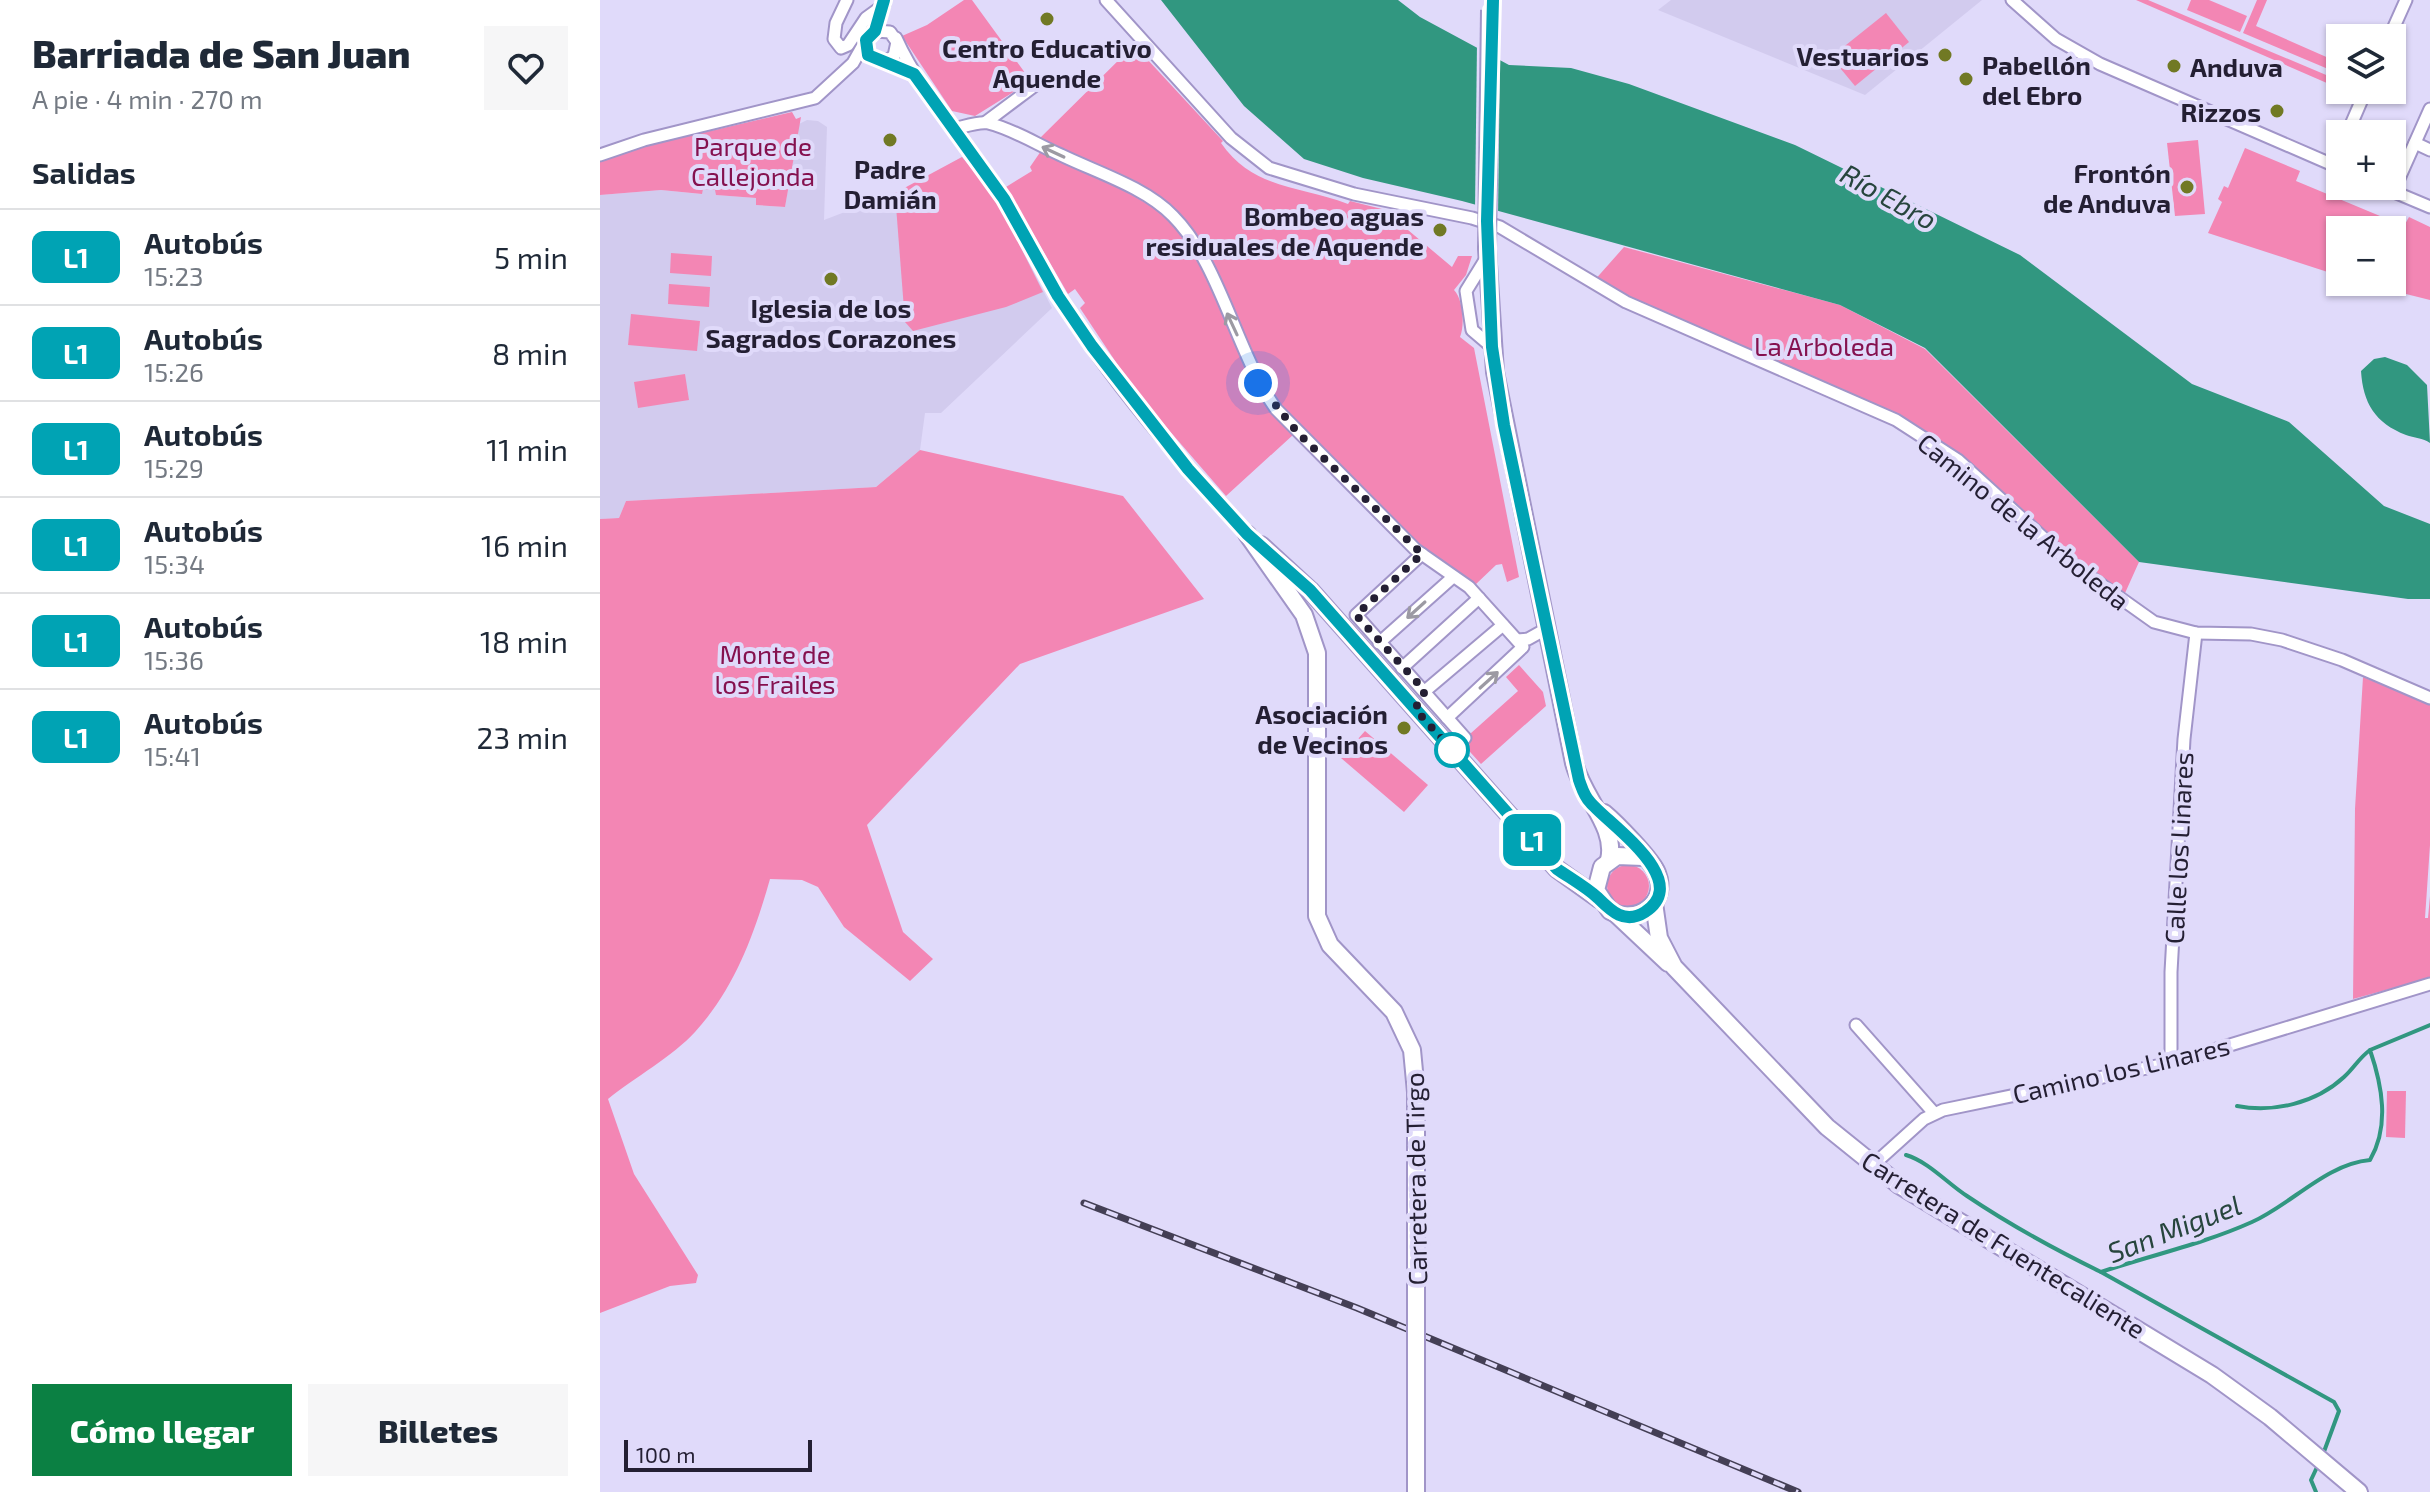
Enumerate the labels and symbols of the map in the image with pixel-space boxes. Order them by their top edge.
marker: Centro Educativo Aquende [1038,10,1056,28]
place label: Centro Educativo Aquende [942,32,1152,93]
place label: Vestuarios [1797,40,1929,71]
marker: Vestuarios [1936,46,1954,64]
place label: Pabellón del Ebro [1982,49,2091,110]
place label: Anduva [2190,51,2283,82]
marker: Anduva [2165,57,2183,75]
marker: Pabellón del Ebro [1957,70,1975,88]
place label: Rizzos [2181,96,2261,127]
marker: Rizzos [2268,102,2286,120]
park label: Parque de Callejonda [691,130,815,191]
marker: Padre Damián [881,131,899,149]
one-way arrow [1042,144,1066,159]
place label: Padre Damián [843,153,937,214]
water label: Río Ebro [1835,156,1943,236]
place label: Frontón de Anduva [2043,157,2171,218]
marker: Frontón de Anduva [2178,178,2196,196]
place label: Bombeo aguas residuales de Aquende [1146,200,1424,261]
marker: Bombeo aguas residuales de Aquende [1431,221,1449,239]
marker: Iglesia de los Sagrados Corazones [822,270,840,288]
place label: Iglesia de los Sagrados Corazones [706,292,956,353]
one-way arrow [1224,312,1239,337]
park label: La Arboleda [1754,330,1894,361]
your location [1238,363,1278,403]
street label: Camino de la Arboleda [1912,426,2136,616]
one-way arrow [1407,600,1427,618]
park label: Monte de los Frailes [714,638,836,699]
one-way arrow [1478,671,1498,689]
place label: Asociación de Vecinos [1255,698,1388,759]
marker: Asociación de Vecinos [1395,719,1413,737]
unlabelled marker [1435,733,1469,767]
street label: Calle los Linares [2157,751,2199,945]
line badge: L1 [1496,814,1568,866]
street label: Camino los Linares [2009,1029,2233,1109]
street label: Carretera de Tirgo [1398,1072,1432,1286]
street label: Carretera de Fuentecaliente [1857,1144,2151,1344]
water label: San Miguel [2102,1187,2246,1269]
scale bar [624,1436,812,1472]

